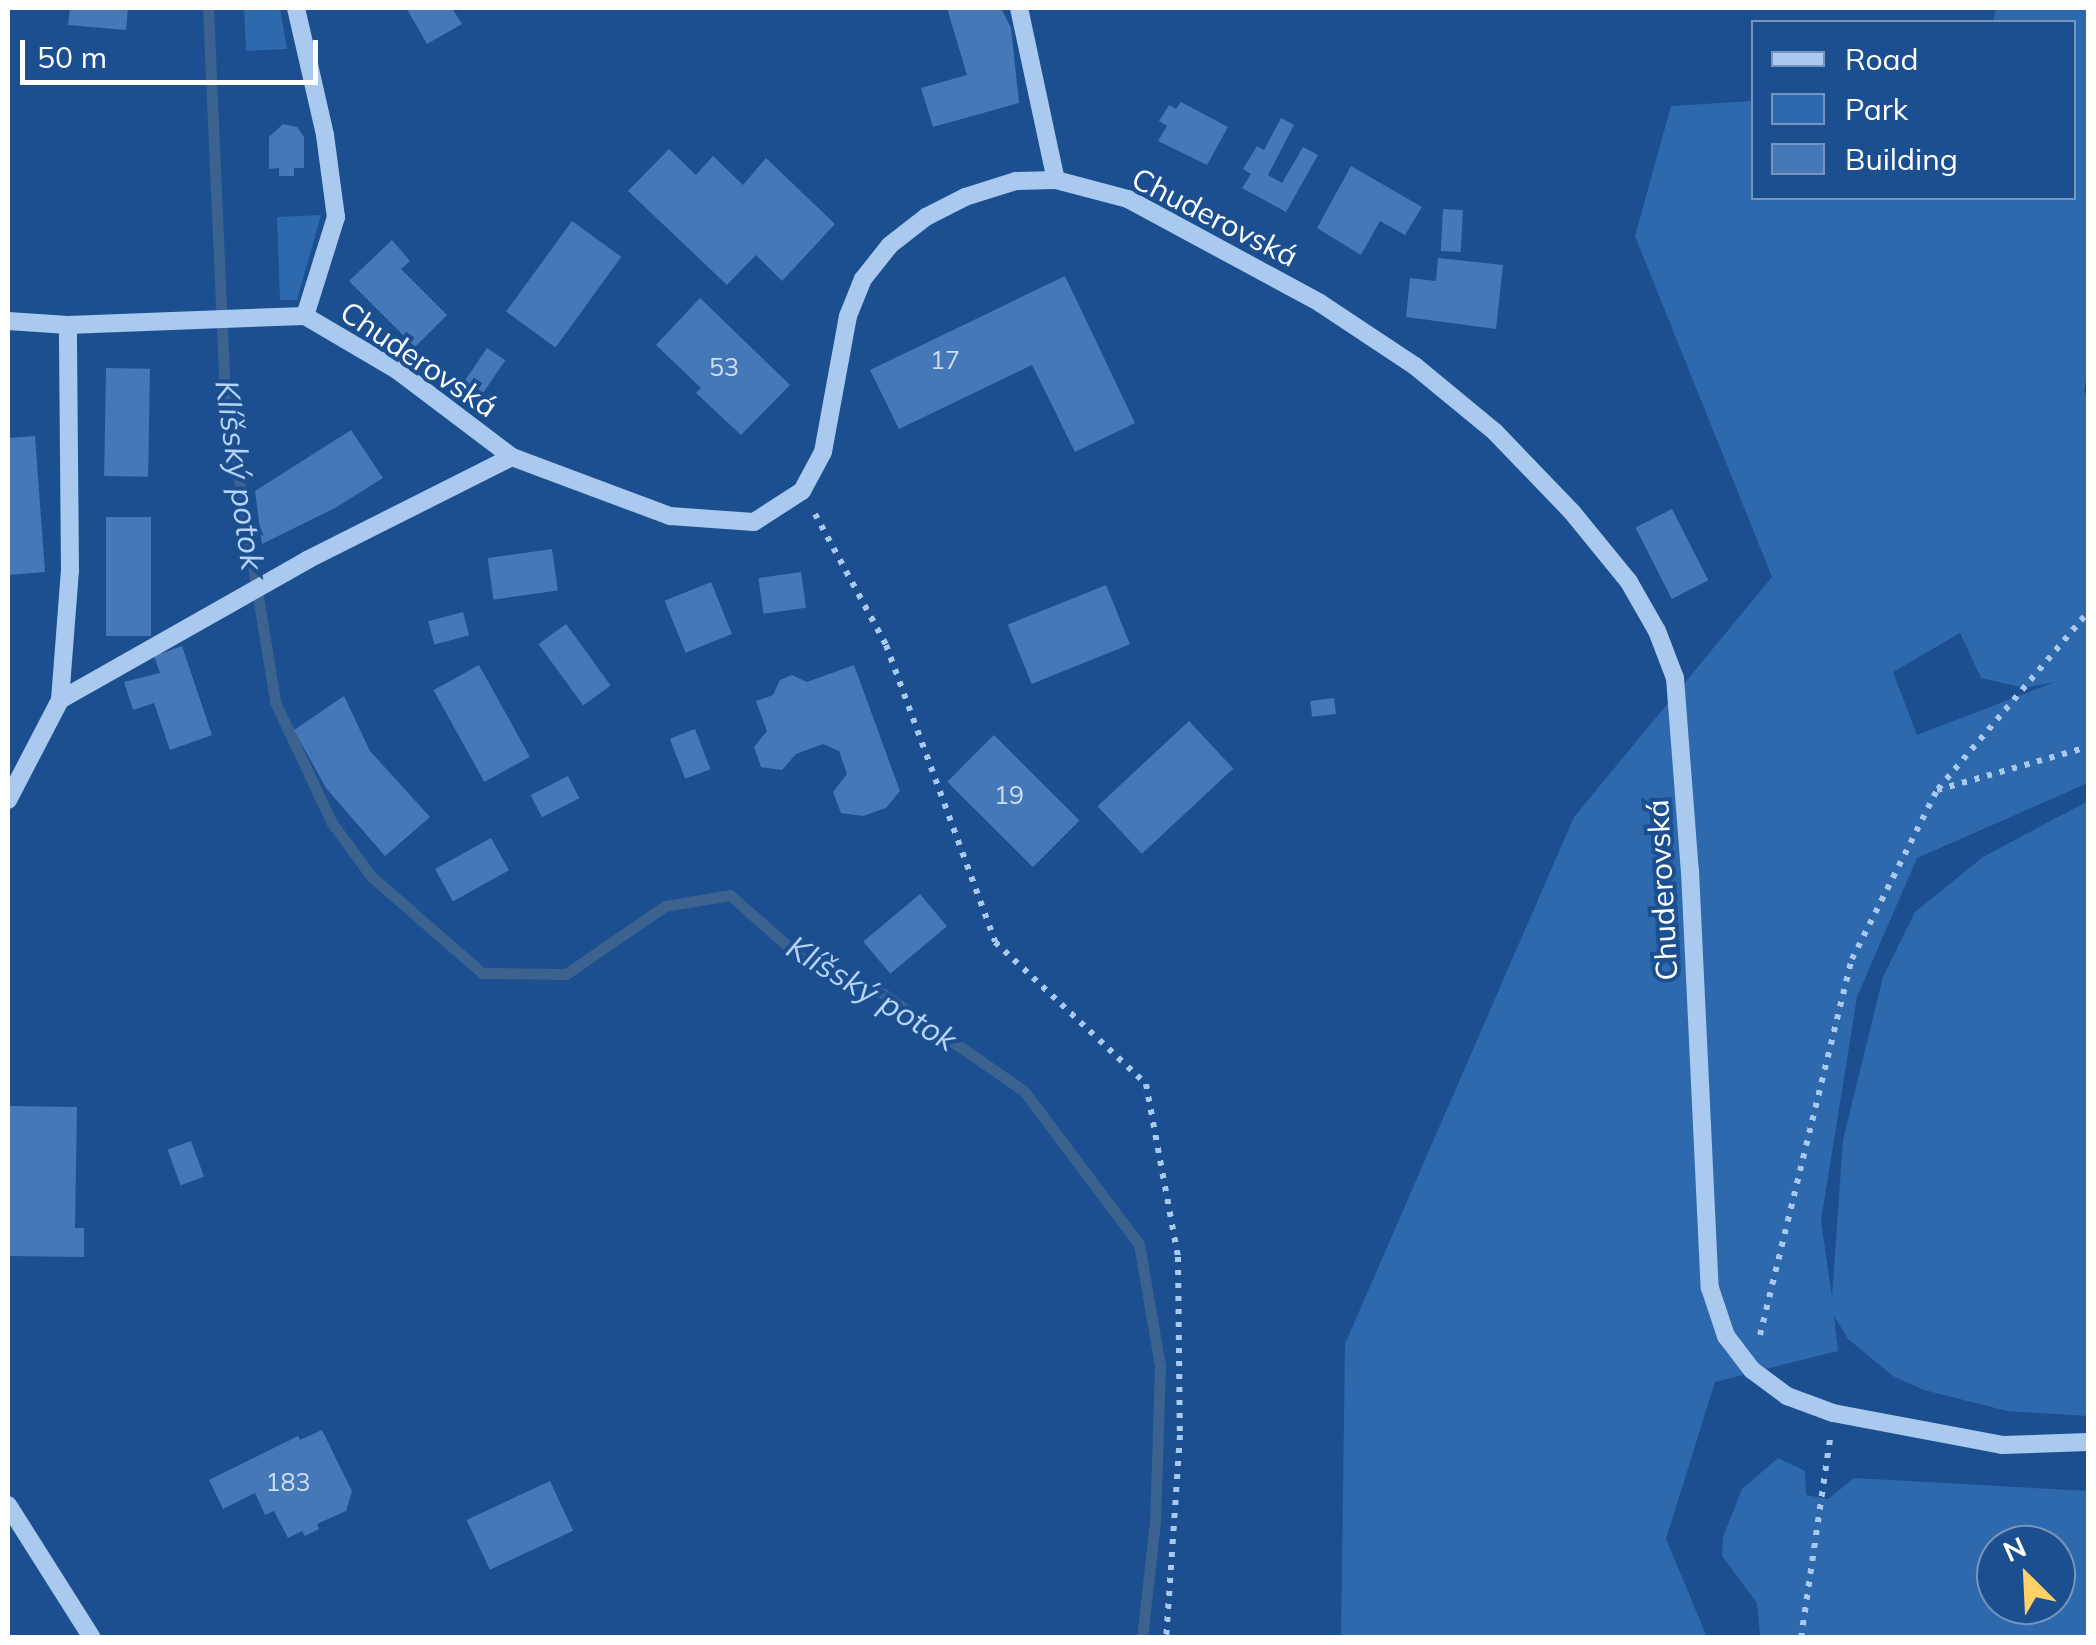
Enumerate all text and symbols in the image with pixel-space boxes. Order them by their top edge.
scale bar [25,20,322,82]
legend [1751,20,2076,200]
text: 50 m [37,38,107,76]
text: Road [1845,40,1919,78]
text: Park [1845,90,1908,128]
text: Building [1845,140,1958,178]
street label: Chuderovská [1126,160,1304,274]
street label: Chuderovská [334,293,504,425]
house number: 17 [930,345,960,375]
house number: 53 [709,352,739,382]
water label: Klíšský potok [208,377,272,573]
house number: 19 [994,780,1024,810]
street label: Chuderovská [1639,799,1685,981]
water label: Klíšský potok [780,927,964,1059]
house number: 183 [266,1467,310,1497]
north arrow [1976,1525,2076,1625]
text: N [1998,1529,2031,1569]

